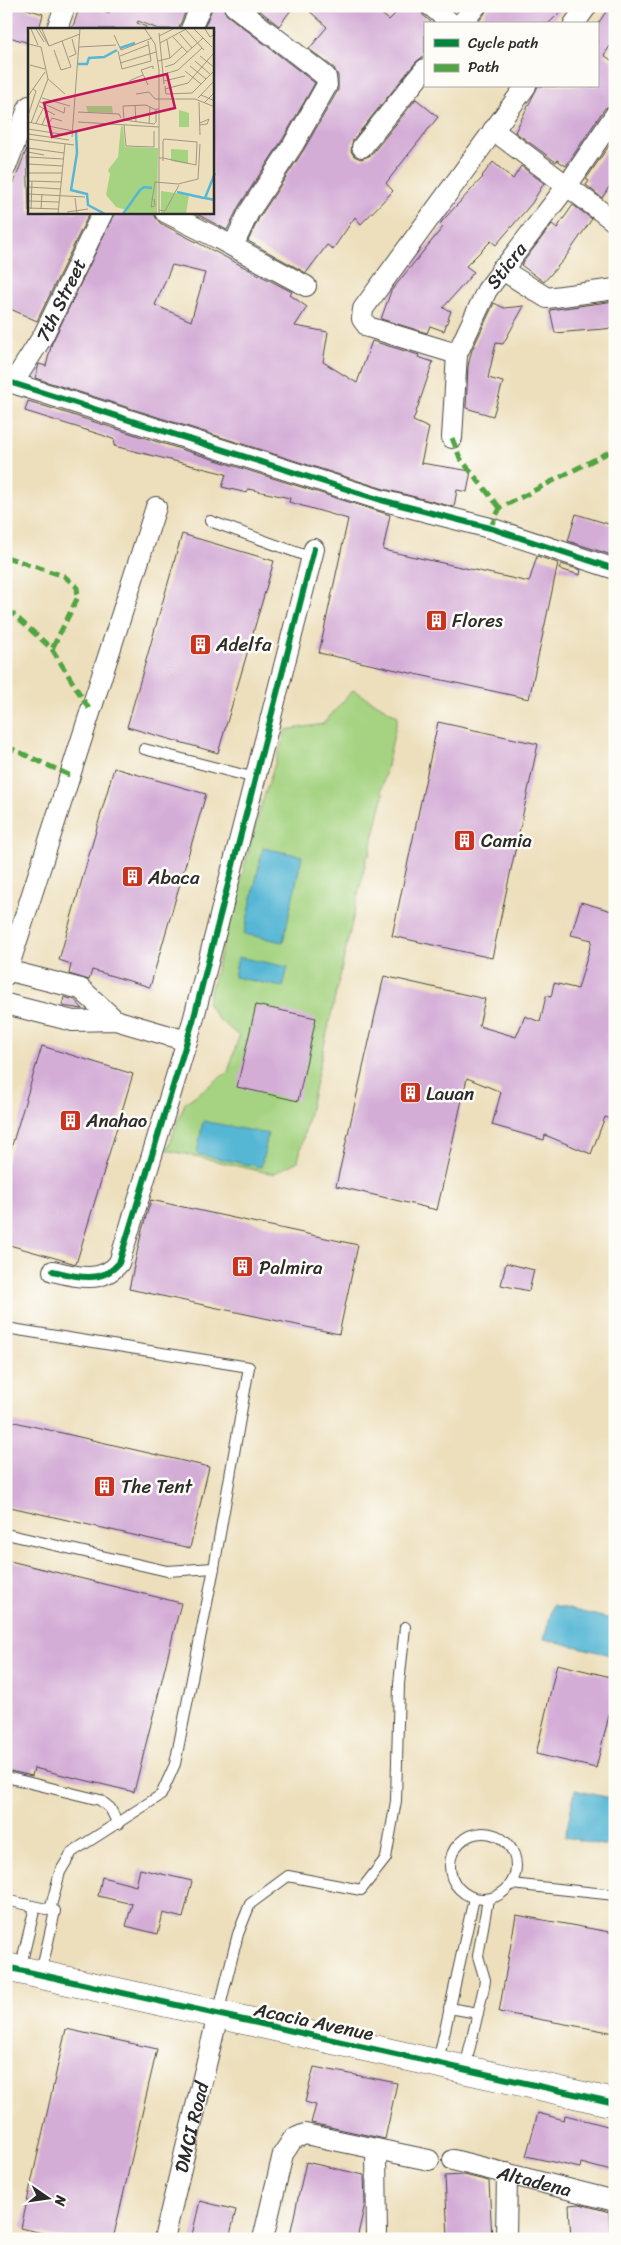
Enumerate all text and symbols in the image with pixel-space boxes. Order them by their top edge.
legend [424,22,598,88]
inset map [28,28,214,214]
text: Cycle path [468,30,539,56]
text: Path [468,54,499,80]
street label: Sticra [477,234,536,296]
street label: 7th Street [27,253,95,347]
place label: Flores [452,604,503,637]
building icon: Flores [424,608,448,632]
place label: Adelfa [215,628,272,661]
building icon: Adelfa [188,632,212,656]
place label: Camia [481,824,532,857]
building icon: Camia [453,828,477,852]
place label: Abaca [147,861,200,894]
building icon: Abaca [120,865,144,889]
place label: Lauan [426,1077,474,1110]
building icon: Lauan [398,1081,422,1105]
place label: Anahao [85,1104,147,1137]
building icon: Anahao [58,1108,82,1132]
place label: Palmira [259,1251,323,1284]
building icon: Palmira [231,1255,255,1279]
place label: The Tent [121,1470,194,1503]
building icon: The Tent [93,1474,117,1498]
street label: Acacia Avenue [250,1993,377,2050]
street label: DMCI Road [165,2077,219,2176]
street label: Altadena [493,2156,575,2206]
north arrow [22,2172,72,2222]
text: N [47,2192,74,2209]

